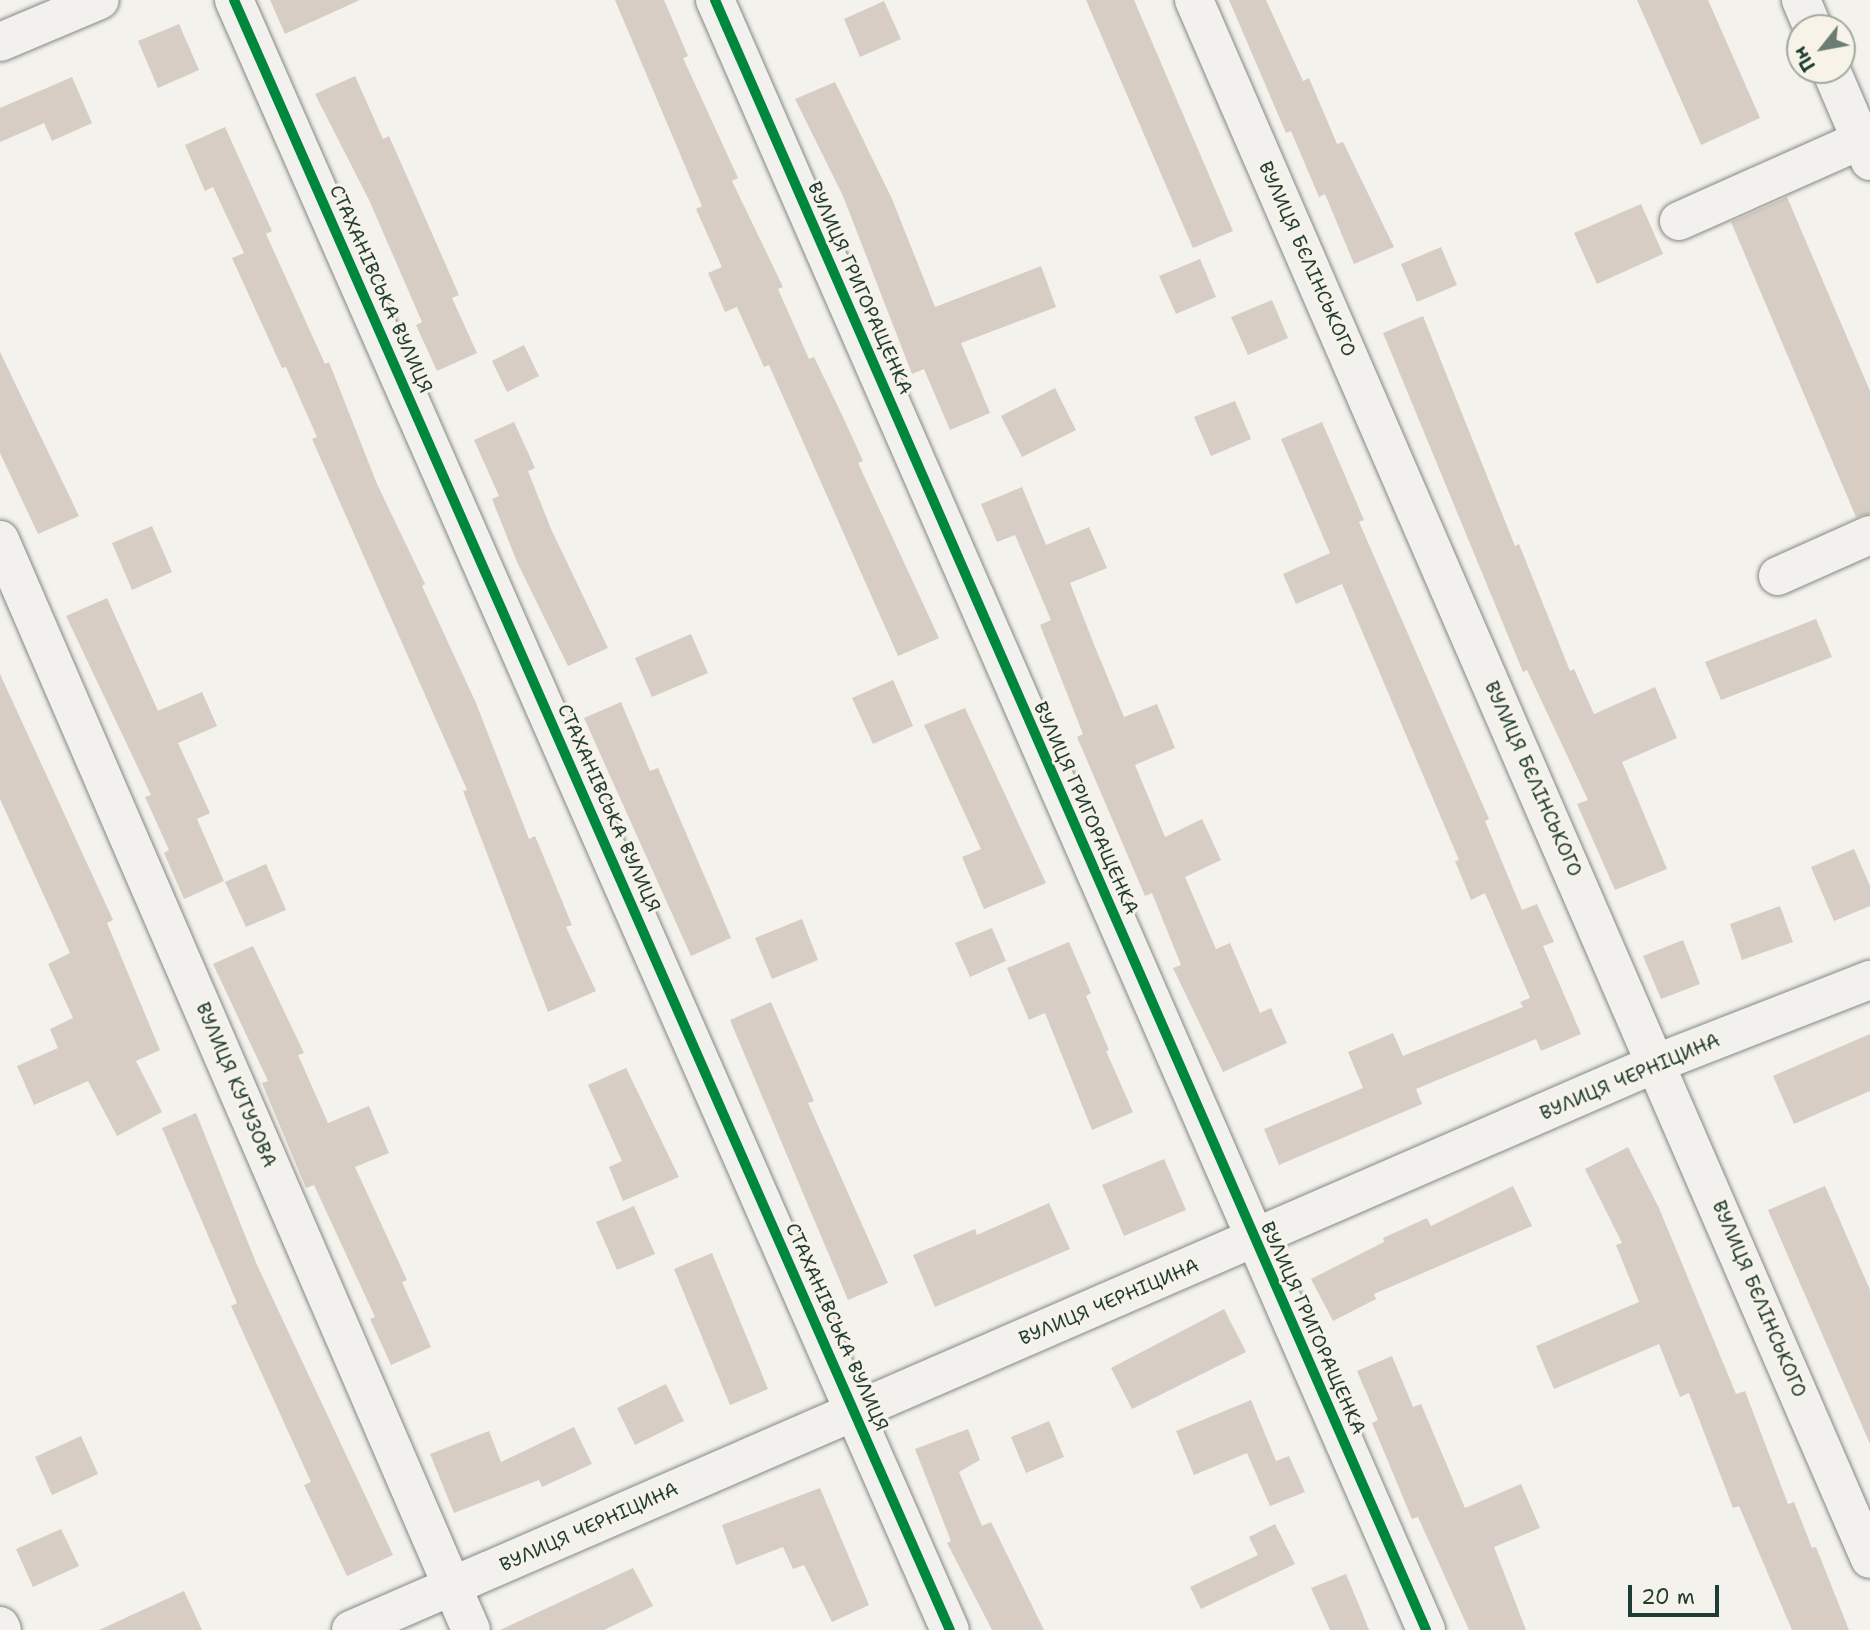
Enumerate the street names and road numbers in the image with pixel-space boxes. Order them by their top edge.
street label: ВУЛИЦЯ БЄЛІНСЬКОГО [1254,158,1360,360]
street label: ВУЛИЦЯ ГРИГОРАЩЕНКА [803,178,917,398]
street label: СТАХАНІВСЬКА ВУЛИЦЯ [325,181,437,397]
street label: ВУЛИЦЯ БЄЛІНСЬКОГО [1480,678,1586,880]
street label: ВУЛИЦЯ ГРИГОРАЩЕНКА [1029,698,1143,918]
street label: СТАХАНІВСЬКА ВУЛИЦЯ [553,700,665,916]
street label: ВУЛИЦЯ КУТУЗОВА [191,999,281,1171]
street label: ВУЛИЦЯ ЧЕРНІЦИНА [1537,1029,1723,1125]
street label: ВУЛИЦЯ БЄЛІНСЬКОГО [1707,1197,1811,1401]
street label: ВУЛИЦЯ ГРИГОРАЩЕНКА [1256,1218,1370,1438]
street label: СТАХАНІВСЬКА ВУЛИЦЯ [781,1219,893,1435]
street label: ВУЛИЦЯ ЧЕРНІЦИНА [1016,1254,1202,1350]
street label: ВУЛИЦЯ ЧЕРНІЦИНА [496,1477,682,1577]

